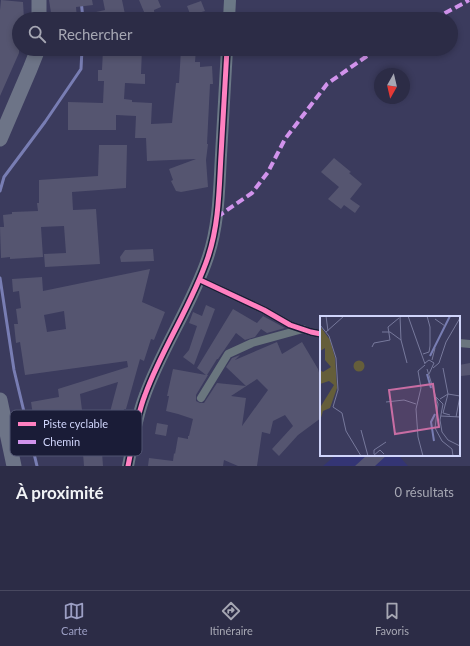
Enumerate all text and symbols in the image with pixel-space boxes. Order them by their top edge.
search box [12,12,458,56]
icon: search [26,23,48,45]
text: Rechercher [58,25,132,43]
north arrow [374,68,410,104]
inset map [320,316,460,456]
legend [10,410,142,456]
text: Piste cyclable [43,417,108,430]
text: Chemin [43,435,80,448]
text: À proximité [16,482,104,503]
text: 0 résultats [395,484,454,500]
tab: Carte [61,600,88,637]
tab: Itinéraire [210,600,253,637]
tab: Favoris [375,600,409,637]

